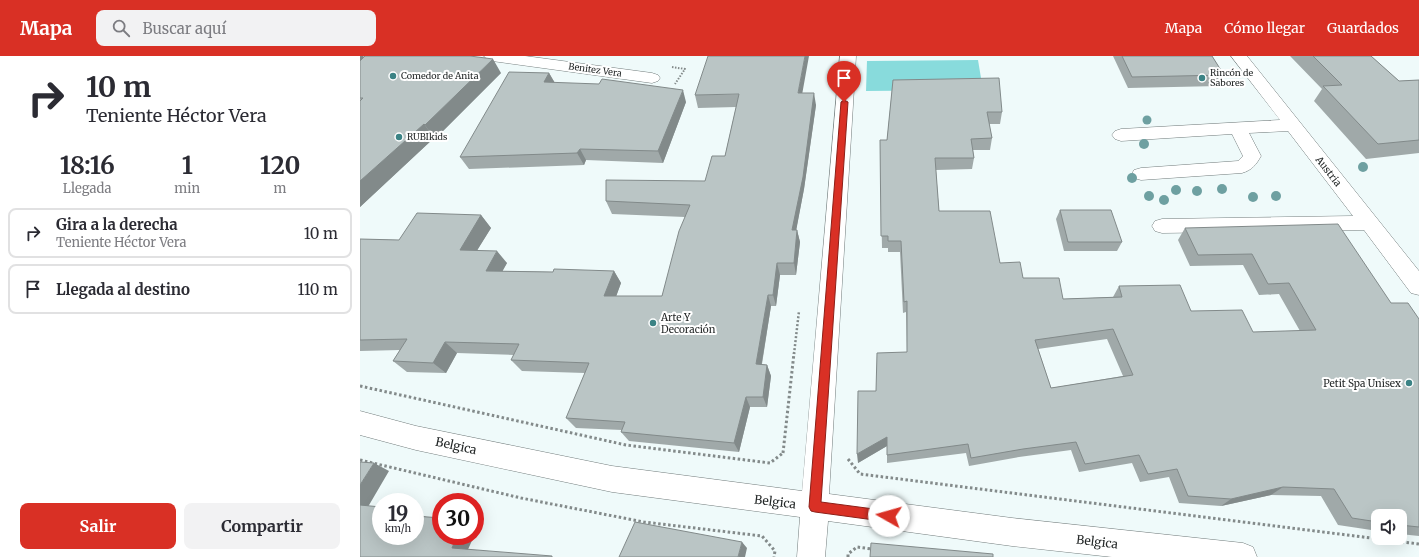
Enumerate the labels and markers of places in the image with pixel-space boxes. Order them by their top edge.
pin [827,61,861,102]
place label: Rincón de Sabores [1210,67,1253,88]
place label: Comedor de Anita [401,70,479,81]
marker: Comedor de Anita [388,71,398,81]
marker: Rincón de Sabores [1197,73,1207,83]
place label: RUBIkids [407,131,448,142]
marker: RUBIkids [394,132,404,142]
place label: Arte Y Decoración [660,311,716,336]
marker: Arte Y Decoración [648,318,658,328]
place label: Petit Spa Unisex [1323,377,1401,390]
marker: Petit Spa Unisex [1404,378,1414,388]

